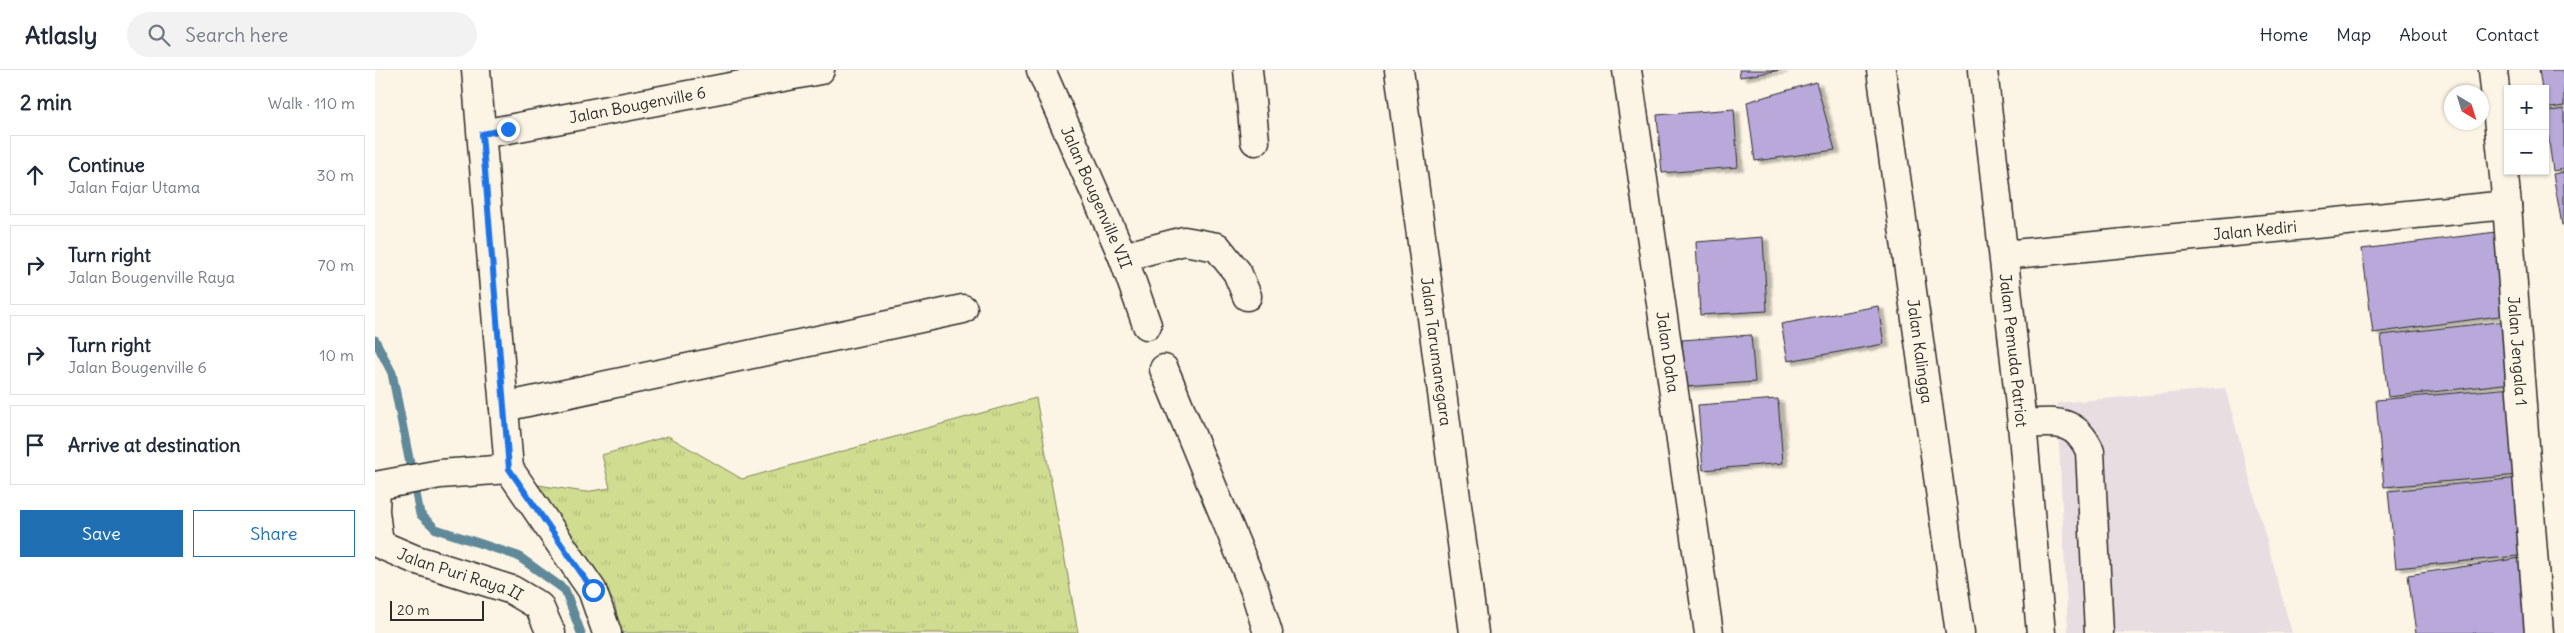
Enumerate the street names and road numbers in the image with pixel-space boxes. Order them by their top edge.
street label: Jalan Bougenville 6 [567,82,707,127]
street label: Jalan Bougenville VII [1057,123,1136,271]
street label: Jalan Kediri [2212,216,2298,244]
street label: Jalan Pemuda Patriot [1995,272,2032,429]
street label: Jalan Tarumanegara [1417,276,1456,427]
street label: Jalan Jengala 1 [2504,295,2532,407]
street label: Jalan Kalingga [1903,298,1938,405]
street label: Jalan Daha [1652,310,1684,394]
street label: Jalan Puri Raya II [395,543,527,604]

